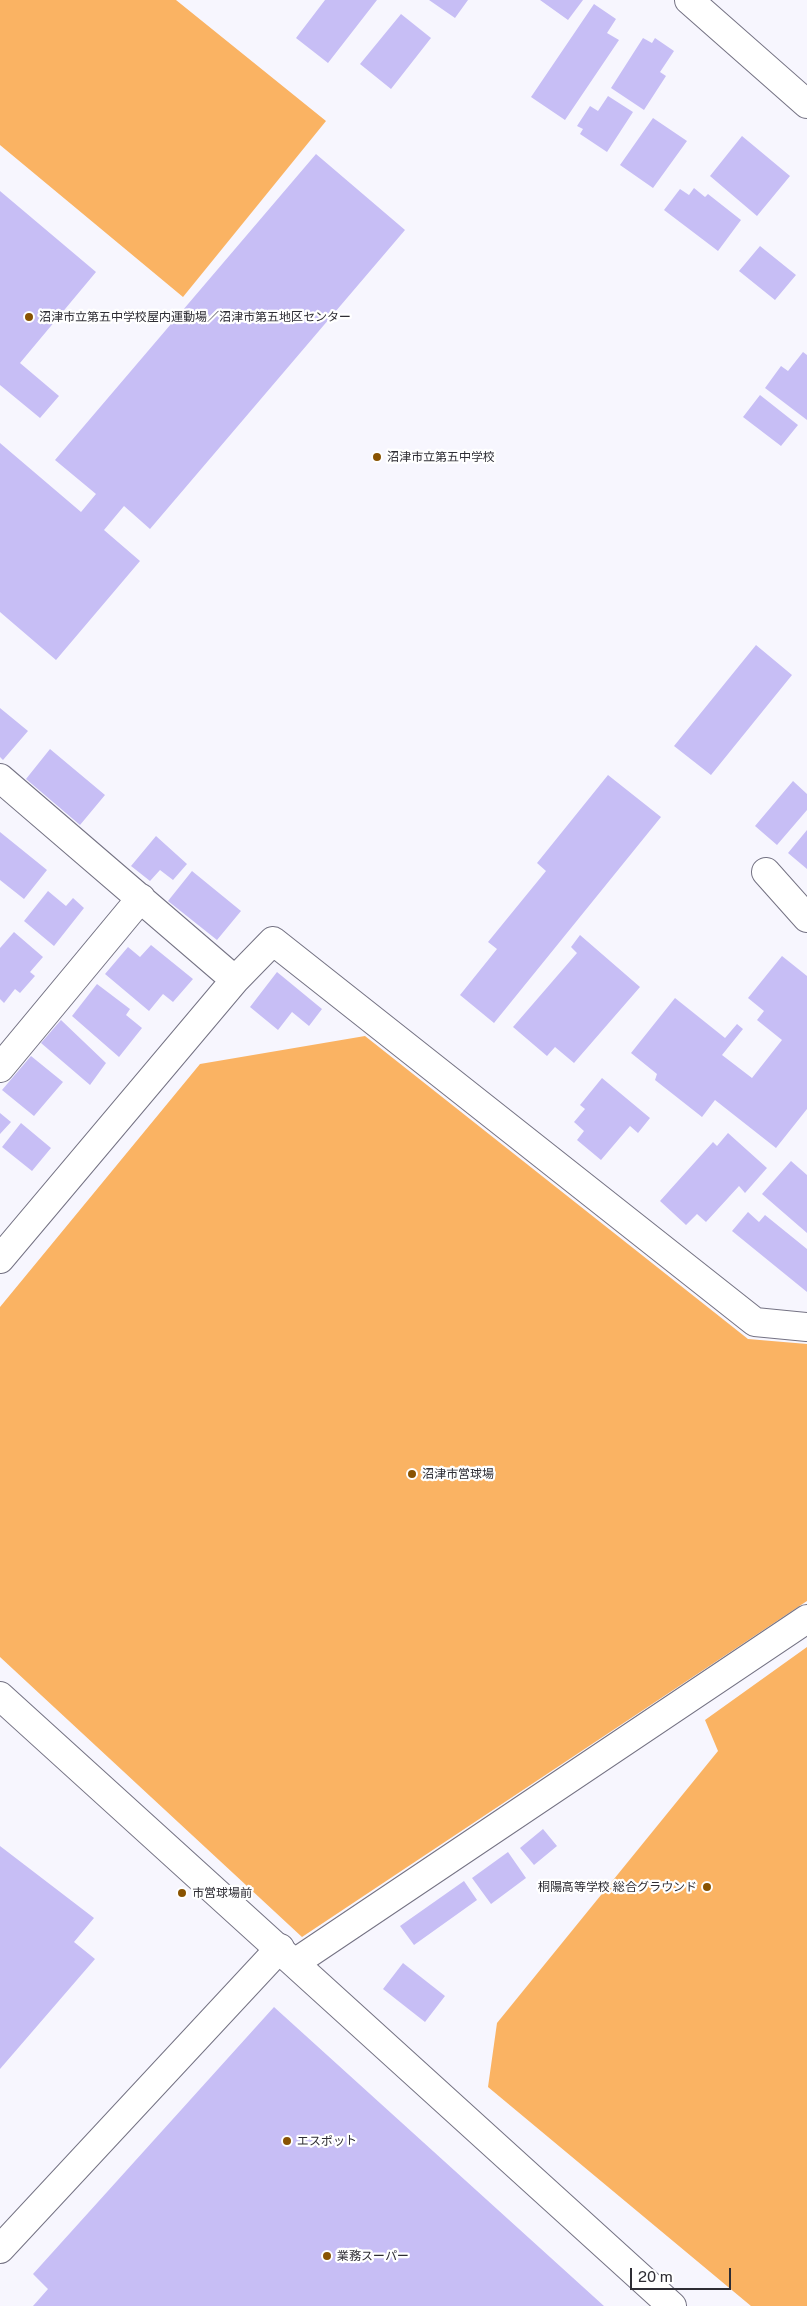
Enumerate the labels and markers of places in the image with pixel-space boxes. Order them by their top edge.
place label: 沼津市立第五中学校屋内運動場／沼津市第五地区センター [39,310,351,324]
marker: 沼津市立第五中学校屋内運動場／沼津市第五地区センター [23,311,35,323]
place label: 沼津市立第五中学校 [387,450,495,464]
marker: 沼津市立第五中学校 [371,451,383,463]
place label: 沼津市営球場 [422,1467,494,1481]
marker: 沼津市営球場 [406,1468,418,1480]
place label: 桐陽高等学校 総合グラウンド [538,1880,697,1894]
marker: 桐陽高等学校 総合グラウンド [701,1881,713,1893]
place label: 市営球場前 [192,1886,252,1900]
marker: 市営球場前 [176,1887,188,1899]
place label: エスポット [297,2134,357,2148]
marker: エスポット [281,2135,293,2147]
place label: 業務スーパー [337,2249,409,2263]
marker: 業務スーパー [321,2250,333,2262]

